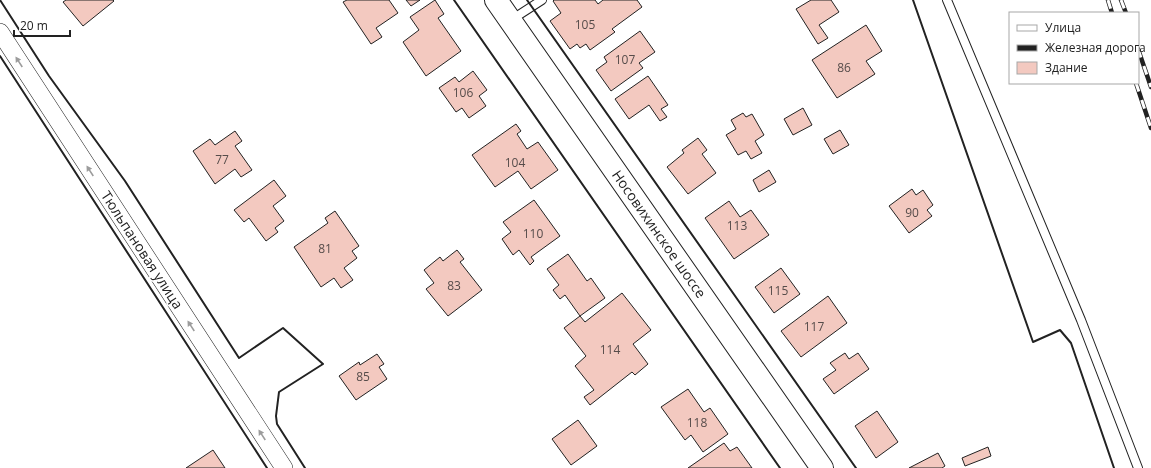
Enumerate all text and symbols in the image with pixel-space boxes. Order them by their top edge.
scale bar [14,12,70,38]
legend [1009,12,1139,84]
house number: 105 [575,16,595,33]
text: 20 m [20,17,48,34]
text: Улица [1045,19,1081,36]
text: Железная дорога [1045,39,1146,56]
house number: 107 [615,51,635,68]
one-way arrow [15,56,23,67]
house number: 86 [837,59,851,76]
text: Здание [1045,59,1088,76]
house number: 106 [453,84,473,101]
house number: 77 [215,151,229,168]
house number: 104 [505,154,525,171]
one-way arrow [86,165,94,176]
street label: Носовихинское шоссе [608,166,711,301]
street label: Тюльпановая улица [97,187,188,312]
house number: 90 [905,204,919,221]
house number: 113 [727,217,747,234]
house number: 110 [523,225,543,242]
house number: 81 [318,240,332,257]
house number: 83 [447,277,461,294]
house number: 115 [768,282,788,299]
house number: 117 [804,318,824,335]
one-way arrow [188,321,195,332]
house number: 114 [600,341,620,358]
house number: 85 [356,368,370,385]
house number: 118 [687,414,707,431]
one-way arrow [259,429,266,441]

